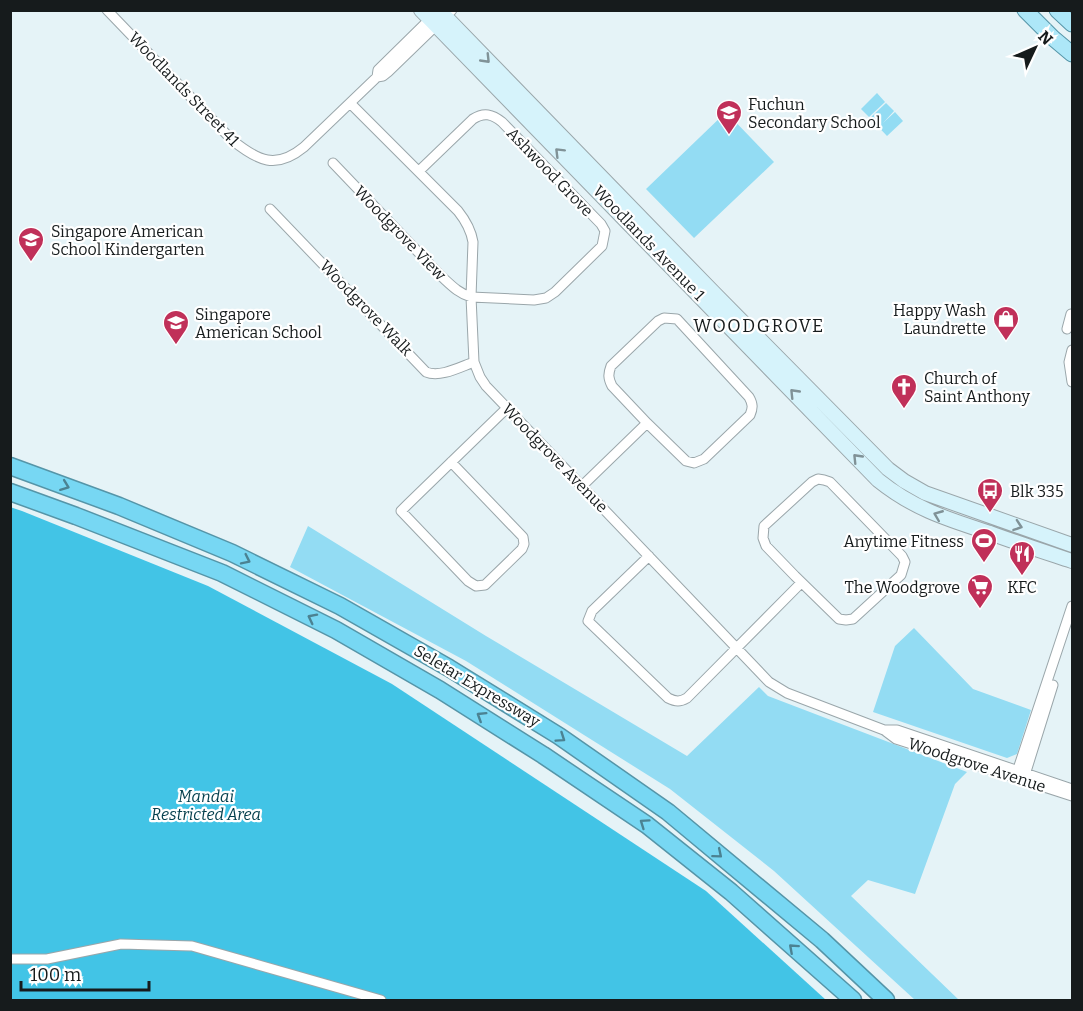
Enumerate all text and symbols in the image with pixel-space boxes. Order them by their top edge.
north arrow [1005,18,1065,78]
text: N [1034,27,1057,49]
street label: Woodlands Street 41 [125,28,244,150]
one-way arrow [479,51,490,62]
place label: Fuchun Secondary School [748,95,881,132]
school or university icon: Fuchun Secondary School [714,98,744,136]
street label: Ashwood Grove [503,124,597,220]
one-way arrow [555,149,566,159]
street label: Woodlands Avenue 1 [589,181,709,305]
street label: Woodgrove View [350,182,450,284]
place label: Singapore American School Kindergarten [51,222,204,259]
school or university icon: Singapore American School Kindergarten [16,225,46,263]
street label: Woodgrove Walk [316,256,416,360]
place label: Happy Wash Laundrette [893,301,986,338]
shop icon: Happy Wash Laundrette [991,304,1021,342]
place label: Singapore American School [195,305,322,342]
school or university icon: Singapore American School [161,308,191,346]
district label: WOODGROVE [693,315,825,337]
place label: Church of Saint Anthony [924,369,1030,406]
church icon: Church of Saint Anthony [889,372,919,410]
one-way arrow [790,389,801,400]
street label: Woodgrove Avenue [498,400,612,516]
one-way arrow [853,454,864,465]
bus stop icon: Blk 335 [975,476,1005,514]
one-way arrow [60,478,70,491]
place label: Blk 335 [1010,482,1063,501]
one-way arrow [933,510,944,522]
one-way arrow [1012,518,1023,531]
sports icon: Anytime Fitness [969,526,999,564]
place label: Anytime Fitness [843,532,964,551]
restaurant icon: KFC [1007,539,1037,577]
one-way arrow [239,552,250,564]
supermarket icon: The Woodgrove [965,572,995,610]
place label: The Woodgrove [845,578,960,597]
place label: KFC [1007,578,1037,597]
one-way arrow [308,614,319,626]
street label: Seletar Expressway [411,641,544,731]
one-way arrow [477,711,487,723]
one-way arrow [555,731,566,742]
street label: Woodgrove Avenue [906,734,1048,796]
park label: Mandai Restricted Area [151,787,261,824]
one-way arrow [639,819,650,830]
one-way arrow [711,847,722,858]
one-way arrow [790,944,800,955]
scale bar [21,954,148,992]
text: 100 m [30,964,81,986]

